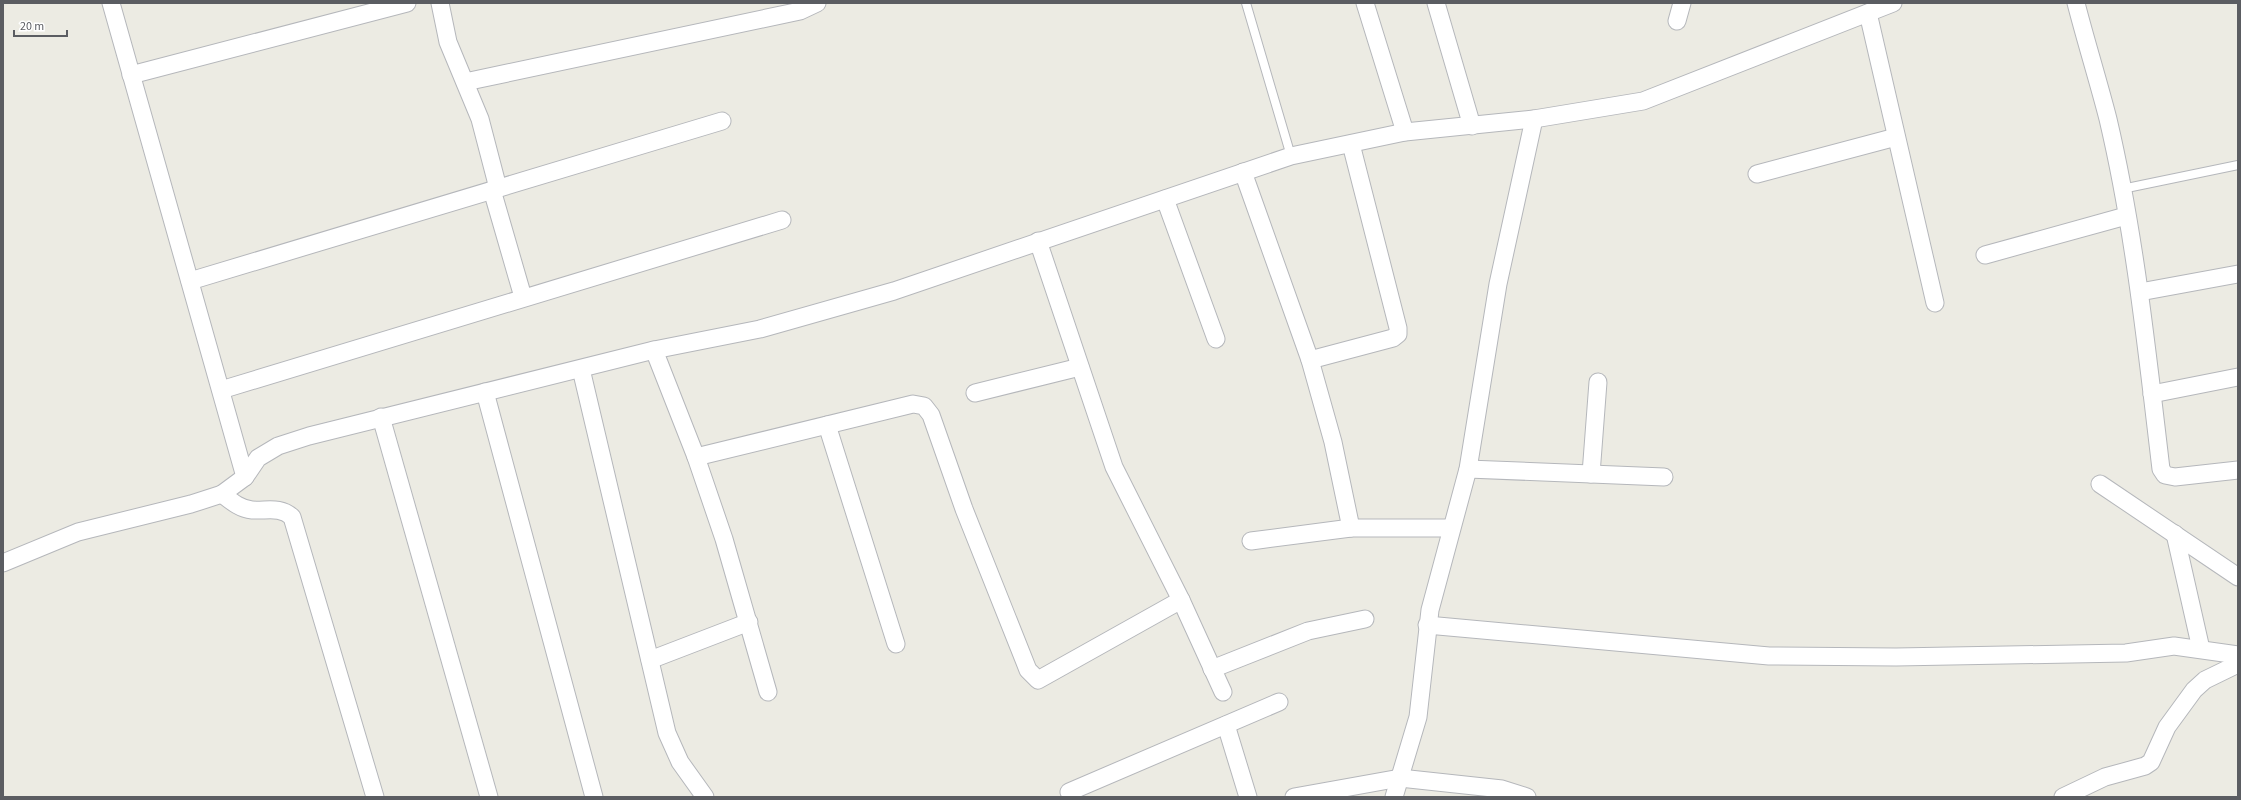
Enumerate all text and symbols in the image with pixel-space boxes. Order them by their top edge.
scale bar [14,12,67,38]
text: 20 m [20,18,44,35]

